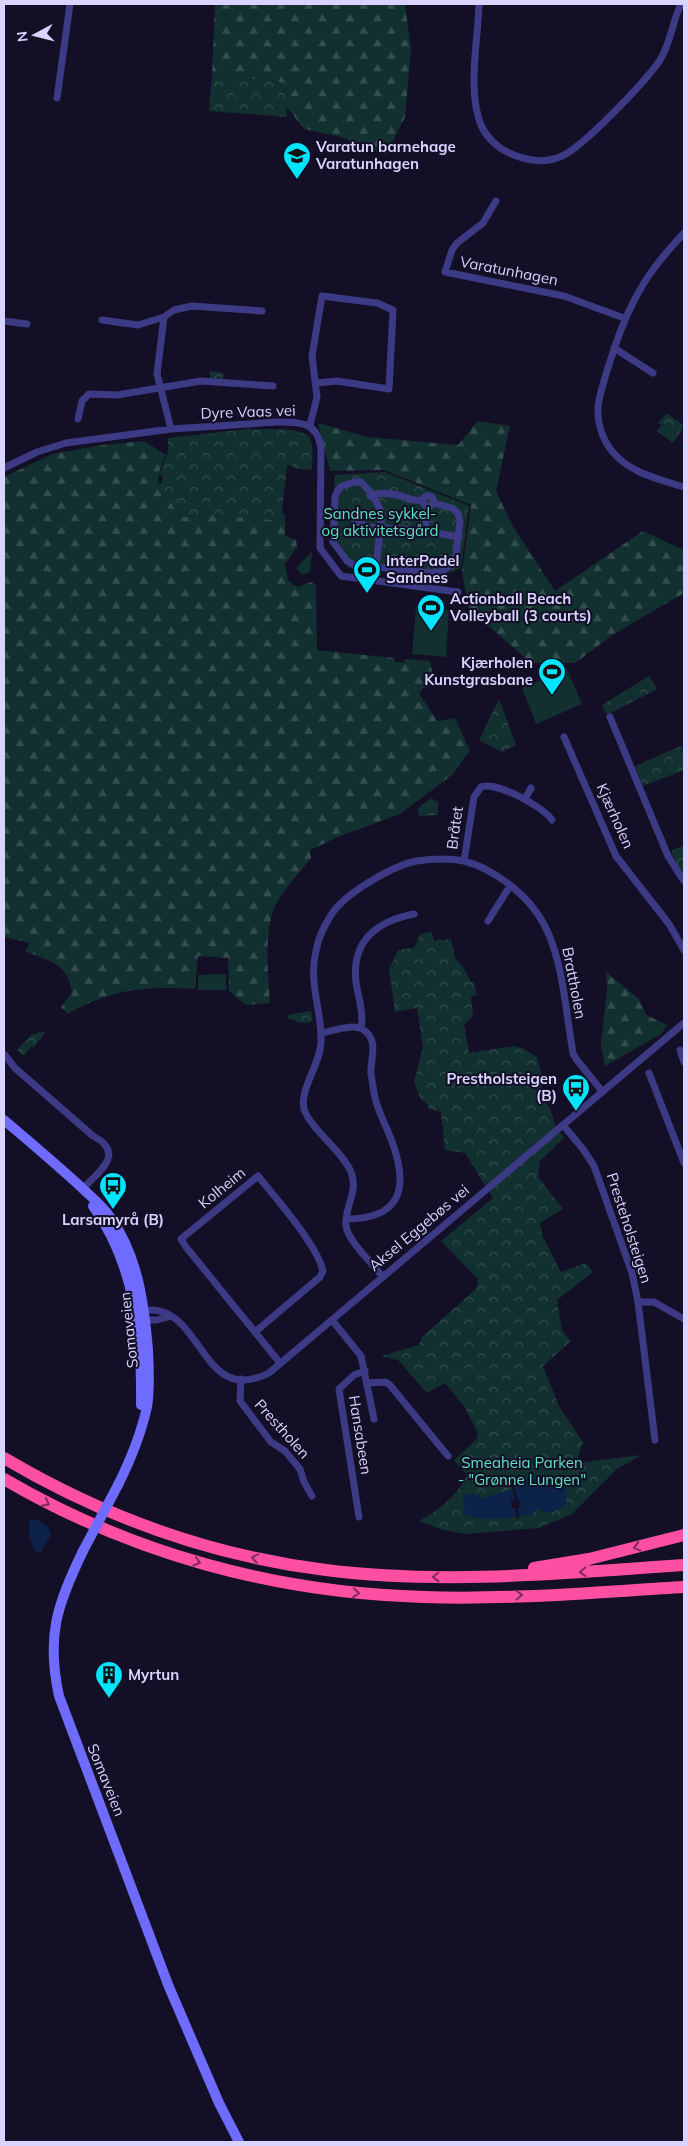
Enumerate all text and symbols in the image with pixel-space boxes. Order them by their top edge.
north arrow [10,10,60,60]
text: N [13,30,32,43]
place label: Varatun barnehage Varatunhagen [315,137,456,173]
school or university icon: Varatun barnehage Varatunhagen [282,141,312,180]
street label: Varatunhagen [458,252,560,289]
street label: Dyre Vaas vei [200,400,296,423]
park label: Sandnes sykkel- og aktivitetsgård [322,504,438,540]
place label: InterPadel Sandnes [386,551,459,587]
sports icon: InterPadel Sandnes [352,555,382,594]
place label: Actionball Beach Volleyball (3 courts) [449,589,592,625]
sports icon: Actionball Beach Volleyball (3 courts) [416,593,446,632]
place label: Kjærholen Kunstgrasbane [424,653,533,689]
sports icon: Kjærholen Kunstgrasbane [537,657,567,696]
street label: Kjærholen [593,780,638,851]
street label: Bråtet [442,805,467,851]
street label: Brattholen [558,945,591,1020]
place label: Prestholsteigen (B) [446,1069,557,1105]
bus stop icon: Prestholsteigen (B) [561,1073,591,1112]
street label: Kolheim [194,1163,249,1212]
street label: Presteholsteigen [603,1170,656,1285]
bus stop icon: Larsamyrå (B) [98,1171,128,1210]
street label: Aksel Eggebøs vei [365,1180,473,1275]
place label: Larsamyrå (B) [62,1210,164,1229]
street label: Somaveien [115,1291,142,1369]
street label: Hansabeen [345,1394,376,1476]
street label: Prestholen [251,1395,314,1462]
park label: Smeaheia Parken - "Grønne Lungen" [458,1453,586,1489]
one-way arrow [41,1496,50,1506]
one-way arrow [633,1541,641,1552]
one-way arrow [250,1553,259,1563]
one-way arrow [193,1557,201,1567]
one-way arrow [579,1566,587,1577]
one-way arrow [432,1572,440,1582]
one-way arrow [353,1587,361,1598]
one-way arrow [515,1590,523,1601]
building icon: Myrtun [94,1660,124,1699]
place label: Myrtun [128,1665,179,1684]
street label: Somaveien [83,1741,130,1819]

